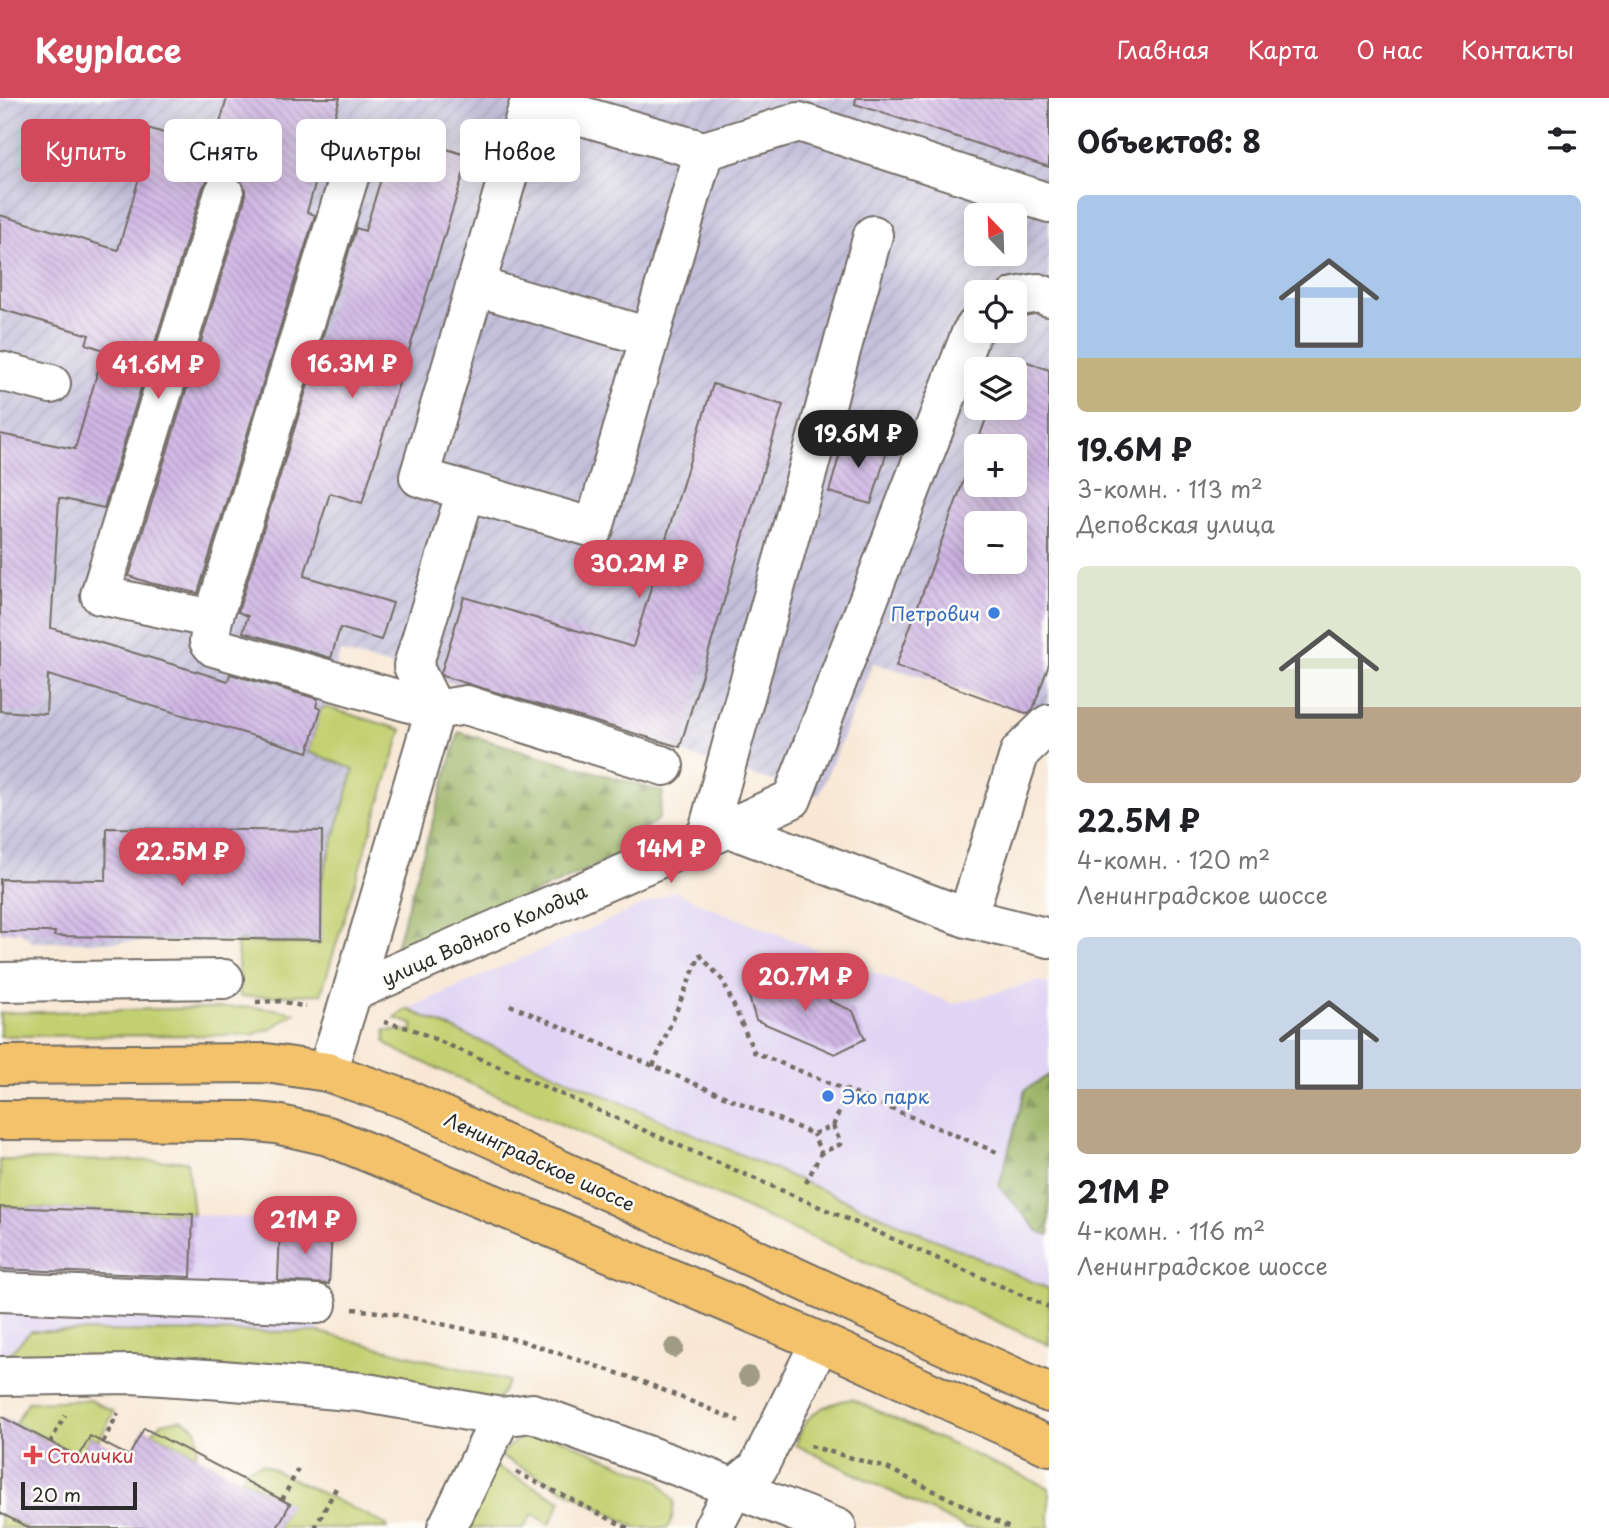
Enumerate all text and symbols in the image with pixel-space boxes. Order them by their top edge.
text: Keyplace [35,24,182,74]
text: Главная [1117,31,1210,67]
text: Карта [1248,31,1318,67]
text: О нас [1356,31,1423,67]
text: Контакты [1461,31,1574,67]
text: Объектов: 8 [1077,118,1261,163]
chip: Купить [21,119,150,182]
chip: Снять [164,119,282,182]
chip: Фильтры [296,119,446,182]
chip: Новое [460,119,580,182]
icon: filters [1543,121,1581,159]
north arrow [964,203,1027,266]
map controls [964,203,1027,574]
icon: home [1266,240,1392,366]
button: locate [964,280,1027,343]
pin: 16.3M ₽ [287,341,417,400]
pin: 41.6M ₽ [93,342,223,401]
text: 16.3M ₽ [307,345,397,380]
text: 41.6M ₽ [112,346,204,381]
button: layers [964,357,1027,420]
pin: 19.6M ₽ [793,410,923,470]
text: 19.6M ₽ [814,415,902,450]
text: 19.6M ₽ [1077,426,1192,471]
button: + [964,434,1027,497]
text: 3-комн. · 113 m² [1077,471,1263,506]
text: Деповская улица [1077,506,1275,541]
button: − [964,511,1027,574]
pin: 30.2M ₽ [574,540,704,600]
text: 30.2M ₽ [590,545,688,580]
place label: Петрович [891,599,980,627]
marker: Петрович [986,605,1002,621]
icon: home [1266,611,1392,737]
text: 22.5M ₽ [1077,797,1200,842]
pin: 14M ₽ [622,826,720,885]
pin: 22.5M ₽ [117,828,247,888]
text: 14M ₽ [637,830,705,865]
text: 22.5M ₽ [135,833,229,868]
text: 4-комн. · 120 m² [1077,842,1270,877]
street label: улица Водного Колодца [377,876,591,992]
text: Ленинградское шоссе [1077,877,1328,912]
pin: 20.7M ₽ [740,954,870,1013]
text: 20.7M ₽ [758,958,852,993]
icon: home [1266,982,1392,1108]
place label: Эко парк [842,1082,930,1110]
marker: Эко парк [820,1088,836,1104]
street label: Ленинградское шоссе [440,1105,640,1217]
text: 21M ₽ [1077,1168,1169,1213]
pin: 21M ₽ [256,1196,354,1256]
text: 21M ₽ [270,1201,340,1236]
text: 4-комн. · 116 m² [1077,1213,1265,1248]
text: Ленинградское шоссе [1077,1248,1328,1283]
place label: Столички [47,1441,134,1469]
marker: Столички [25,1447,41,1463]
scale bar [21,1479,136,1511]
text: 20 m [32,1480,81,1508]

